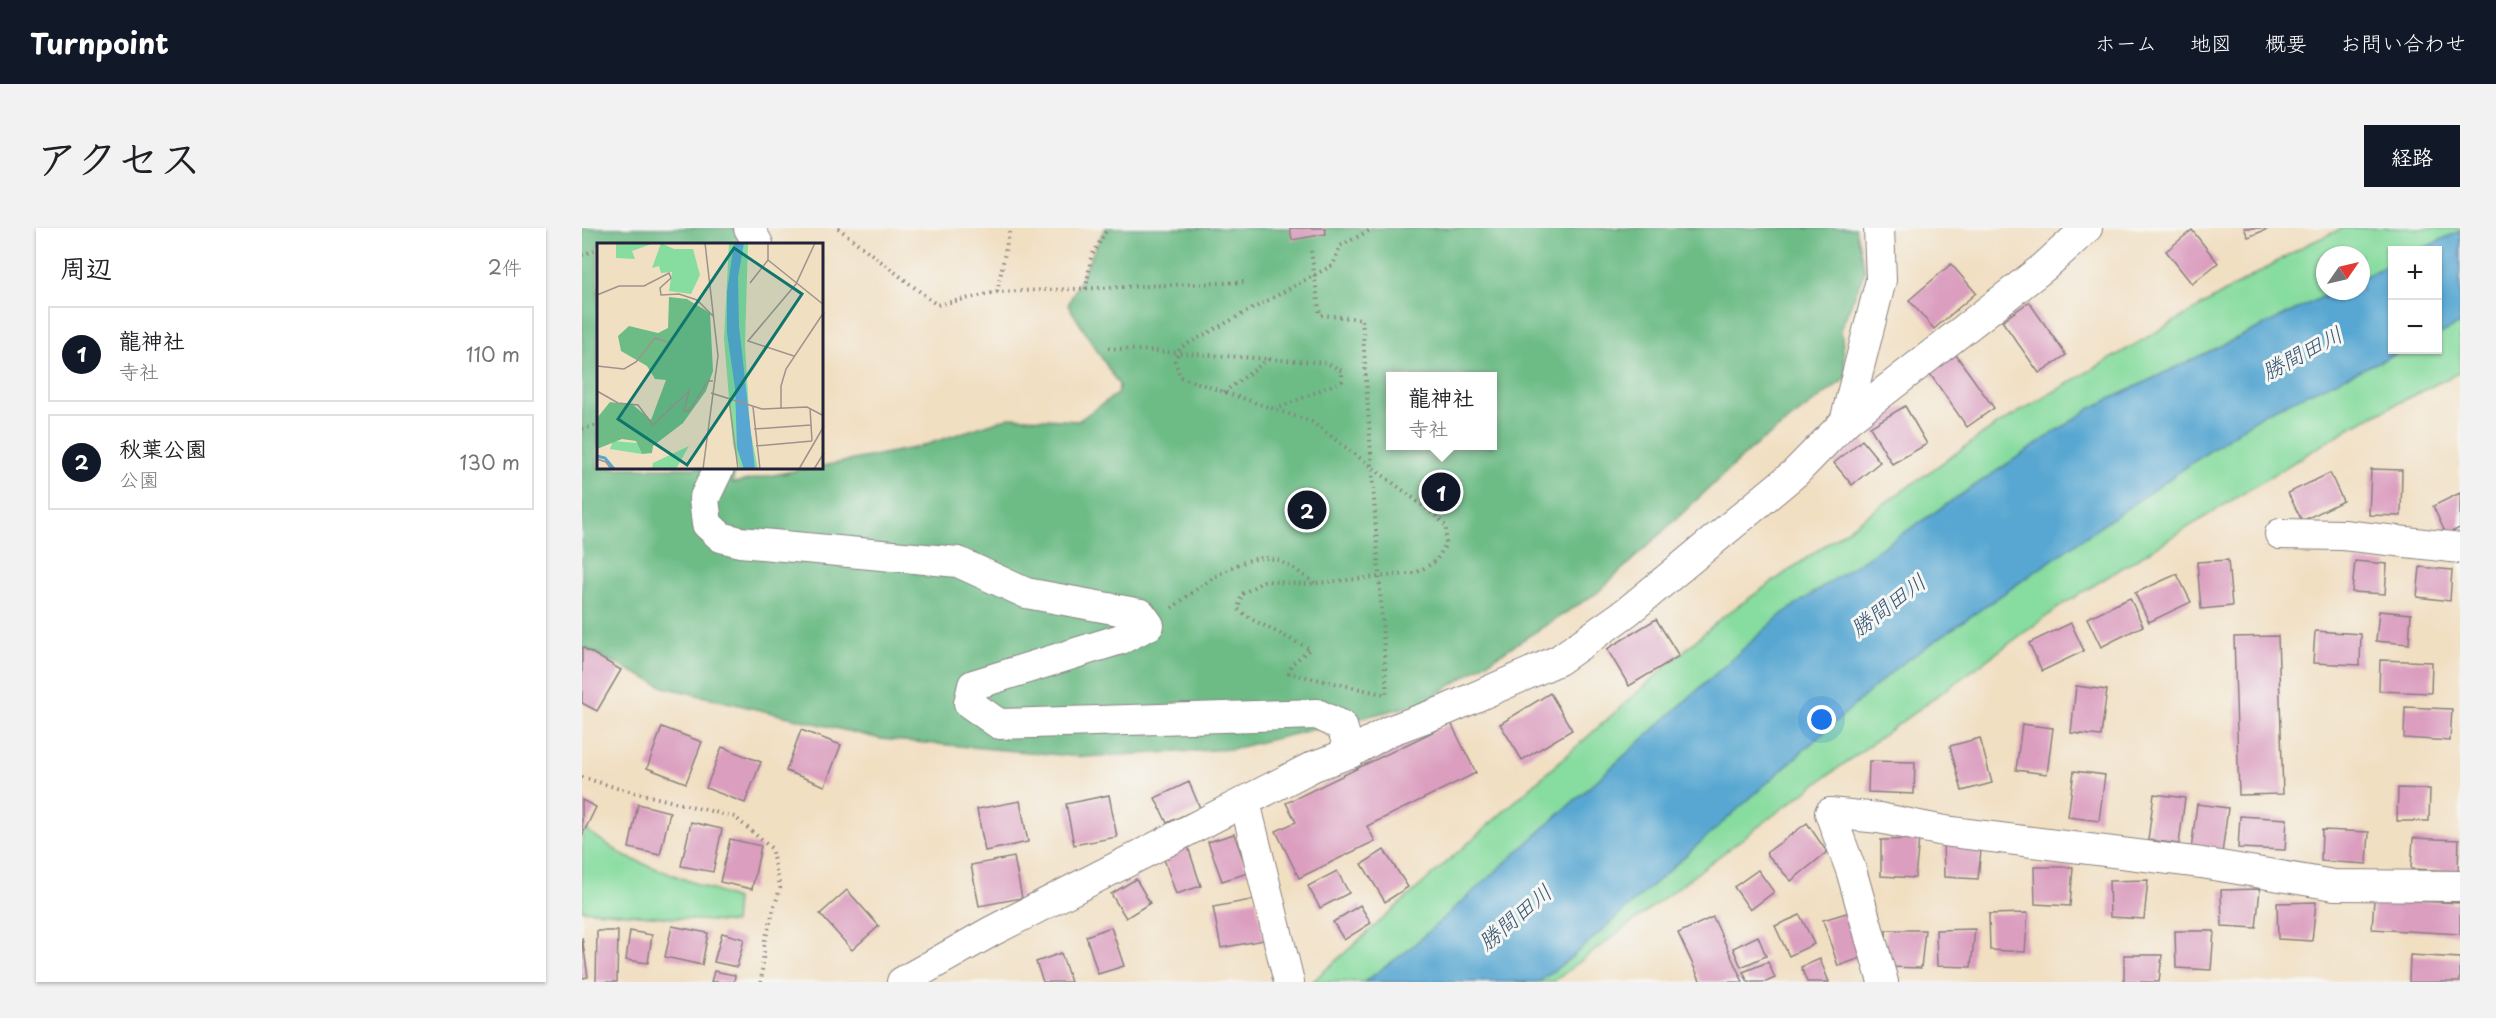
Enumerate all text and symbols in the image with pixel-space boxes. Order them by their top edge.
text: Turnpoint [30,21,169,64]
text: ホーム [2095,26,2157,58]
text: 地図 [2190,26,2232,58]
text: 概要 [2265,26,2307,58]
text: お問い合わせ [2340,26,2466,58]
text: アクセス [36,125,201,188]
button: 経路 [2364,125,2460,187]
inset map [597,243,824,470]
north arrow [2316,246,2370,300]
map controls [2388,246,2442,354]
button: + [2388,246,2442,300]
text: 周辺 [60,248,112,287]
text: 2件 [488,252,522,282]
button: − [2388,300,2442,354]
water label: 勝間田川 [2255,316,2348,387]
text: 龍神社 [119,323,185,356]
text: 1 [77,339,86,369]
text: 110 m [466,339,520,369]
text: 寺社 [119,356,159,386]
popup [1386,372,1497,450]
text: 龍神社 [1408,380,1475,413]
text: 寺社 [1408,413,1448,443]
text: 秋葉公園 [119,431,207,464]
text: 2 [74,447,89,477]
text: 130 m [460,447,520,477]
text: 公園 [119,464,159,494]
pin: 1 [1422,470,1460,514]
pin: 2 [1288,488,1326,532]
water label: 勝間田川 [1842,564,1932,643]
your location [1807,705,1836,734]
water label: 勝間田川 [1470,875,1558,957]

